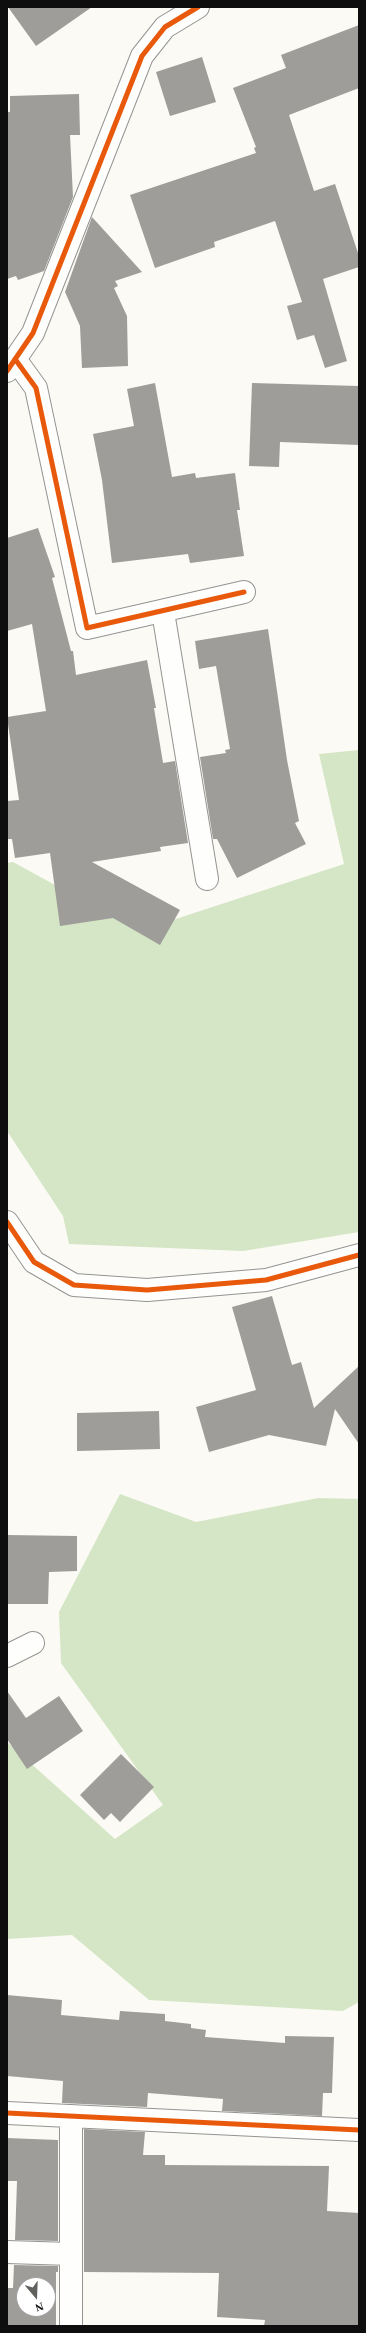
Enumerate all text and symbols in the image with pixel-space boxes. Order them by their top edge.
north arrow [16,2277,56,2317]
text: N [34,2300,45,2314]

